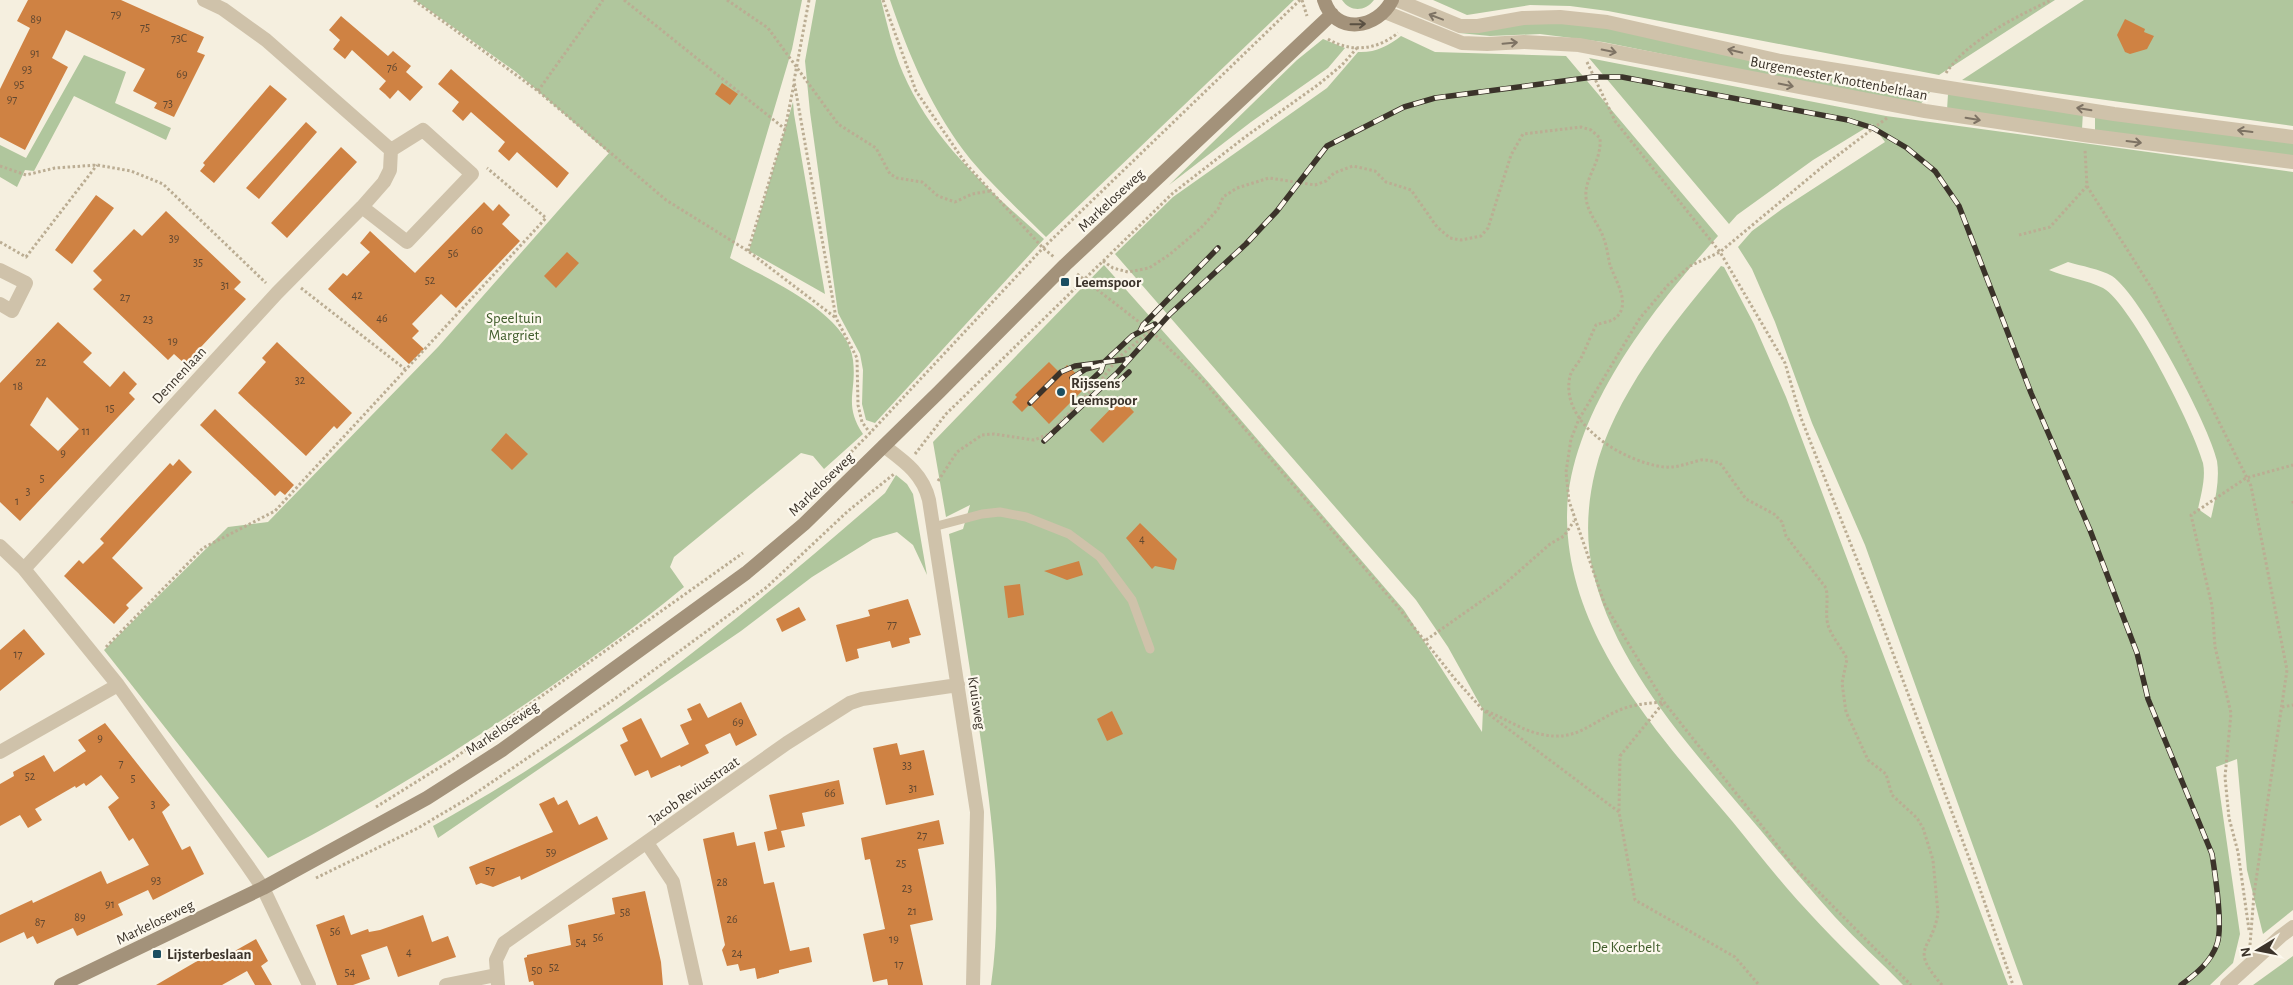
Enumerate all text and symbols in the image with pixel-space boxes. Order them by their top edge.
house number: 79 [111,8,122,20]
one-way arrow [1429,12,1445,21]
house number: 89 [30,13,42,25]
one-way arrow [1350,19,1366,29]
house number: 75 [140,21,150,33]
house number: 73C [171,32,187,44]
one-way arrow [1502,38,1518,48]
one-way arrow [1727,45,1743,55]
one-way arrow [1600,46,1616,56]
house number: 91 [30,47,40,59]
street label: Burgemeester Knottenbeltlaan [1749,54,1929,103]
house number: 76 [387,61,398,73]
house number: 93 [22,63,32,75]
house number: 69 [176,68,188,80]
house number: 95 [14,78,24,90]
one-way arrow [1777,80,1793,90]
house number: 97 [7,93,17,105]
house number: 73 [163,97,173,109]
one-way arrow [2076,104,2092,114]
one-way arrow [1965,114,1981,124]
one-way arrow [2237,126,2253,136]
one-way arrow [2125,137,2141,147]
street label: Markeloseweg [1075,166,1148,235]
house number: 60 [471,224,483,236]
house number: 39 [169,232,180,244]
house number: 56 [448,247,459,259]
house number: 35 [193,256,203,268]
house number: 52 [425,274,436,286]
place label: Leemspoor [1075,275,1142,290]
marker: Leemspoor [1059,276,1071,288]
house number: 31 [220,279,230,291]
house number: 42 [351,289,363,301]
house number: 27 [120,291,130,303]
park label: Speeltuin Margriet [486,311,542,343]
house number: 46 [376,312,388,324]
house number: 23 [143,313,153,325]
house number: 19 [168,335,178,347]
street label: Dennenlaan [149,344,209,407]
house number: 22 [36,356,47,368]
house number: 32 [295,374,306,386]
place label: Rijssens Leemspoor [1071,376,1138,408]
house number: 18 [13,380,23,392]
marker: Rijssens Leemspoor [1055,386,1067,398]
house number: 15 [105,402,115,414]
house number: 11 [82,425,90,437]
house number: 9 [60,447,66,459]
street label: Markeloseweg [786,449,857,519]
house number: 5 [39,472,45,484]
house number: 3 [26,485,31,497]
house number: 1 [15,495,19,507]
house number: 4 [1139,533,1145,545]
house number: 77 [887,618,897,630]
house number: 17 [13,648,23,660]
street label: Kruisweg [965,675,988,731]
street label: Markeloseweg [463,698,542,758]
house number: 69 [732,716,744,728]
house number: 9 [97,732,103,744]
street label: Jacob Reviusstraat [647,754,742,827]
house number: 7 [118,757,124,769]
house number: 33 [902,759,912,771]
house number: 52 [25,770,36,782]
house number: 5 [130,772,136,784]
house number: 31 [908,782,918,794]
house number: 66 [824,787,836,799]
house number: 3 [151,798,156,810]
house number: 27 [917,829,927,841]
house number: 59 [546,846,557,858]
house number: 25 [896,857,906,869]
house number: 57 [485,864,495,876]
house number: 93 [151,874,161,886]
house number: 28 [716,876,728,888]
house number: 23 [902,882,912,894]
street label: Markeloseweg [114,897,197,948]
house number: 91 [105,898,115,910]
house number: 21 [907,905,917,917]
house number: 58 [620,906,631,918]
house number: 89 [74,911,86,923]
house number: 26 [726,913,738,925]
house number: 87 [35,916,45,928]
house number: 56 [330,925,341,937]
north arrow [2233,925,2283,975]
house number: 56 [593,931,604,943]
house number: 19 [889,933,899,945]
house number: 54 [576,936,587,948]
park label: De Koerbelt [1591,940,1661,955]
house number: 4 [406,946,412,958]
text: N [2238,946,2254,958]
place label: Lijsterbeslaan [167,947,252,962]
house number: 24 [731,947,743,959]
marker: Lijsterbeslaan [151,948,163,960]
house number: 17 [894,958,904,970]
house number: 52 [549,961,560,973]
house number: 50 [531,964,543,976]
house number: 54 [345,966,356,978]

